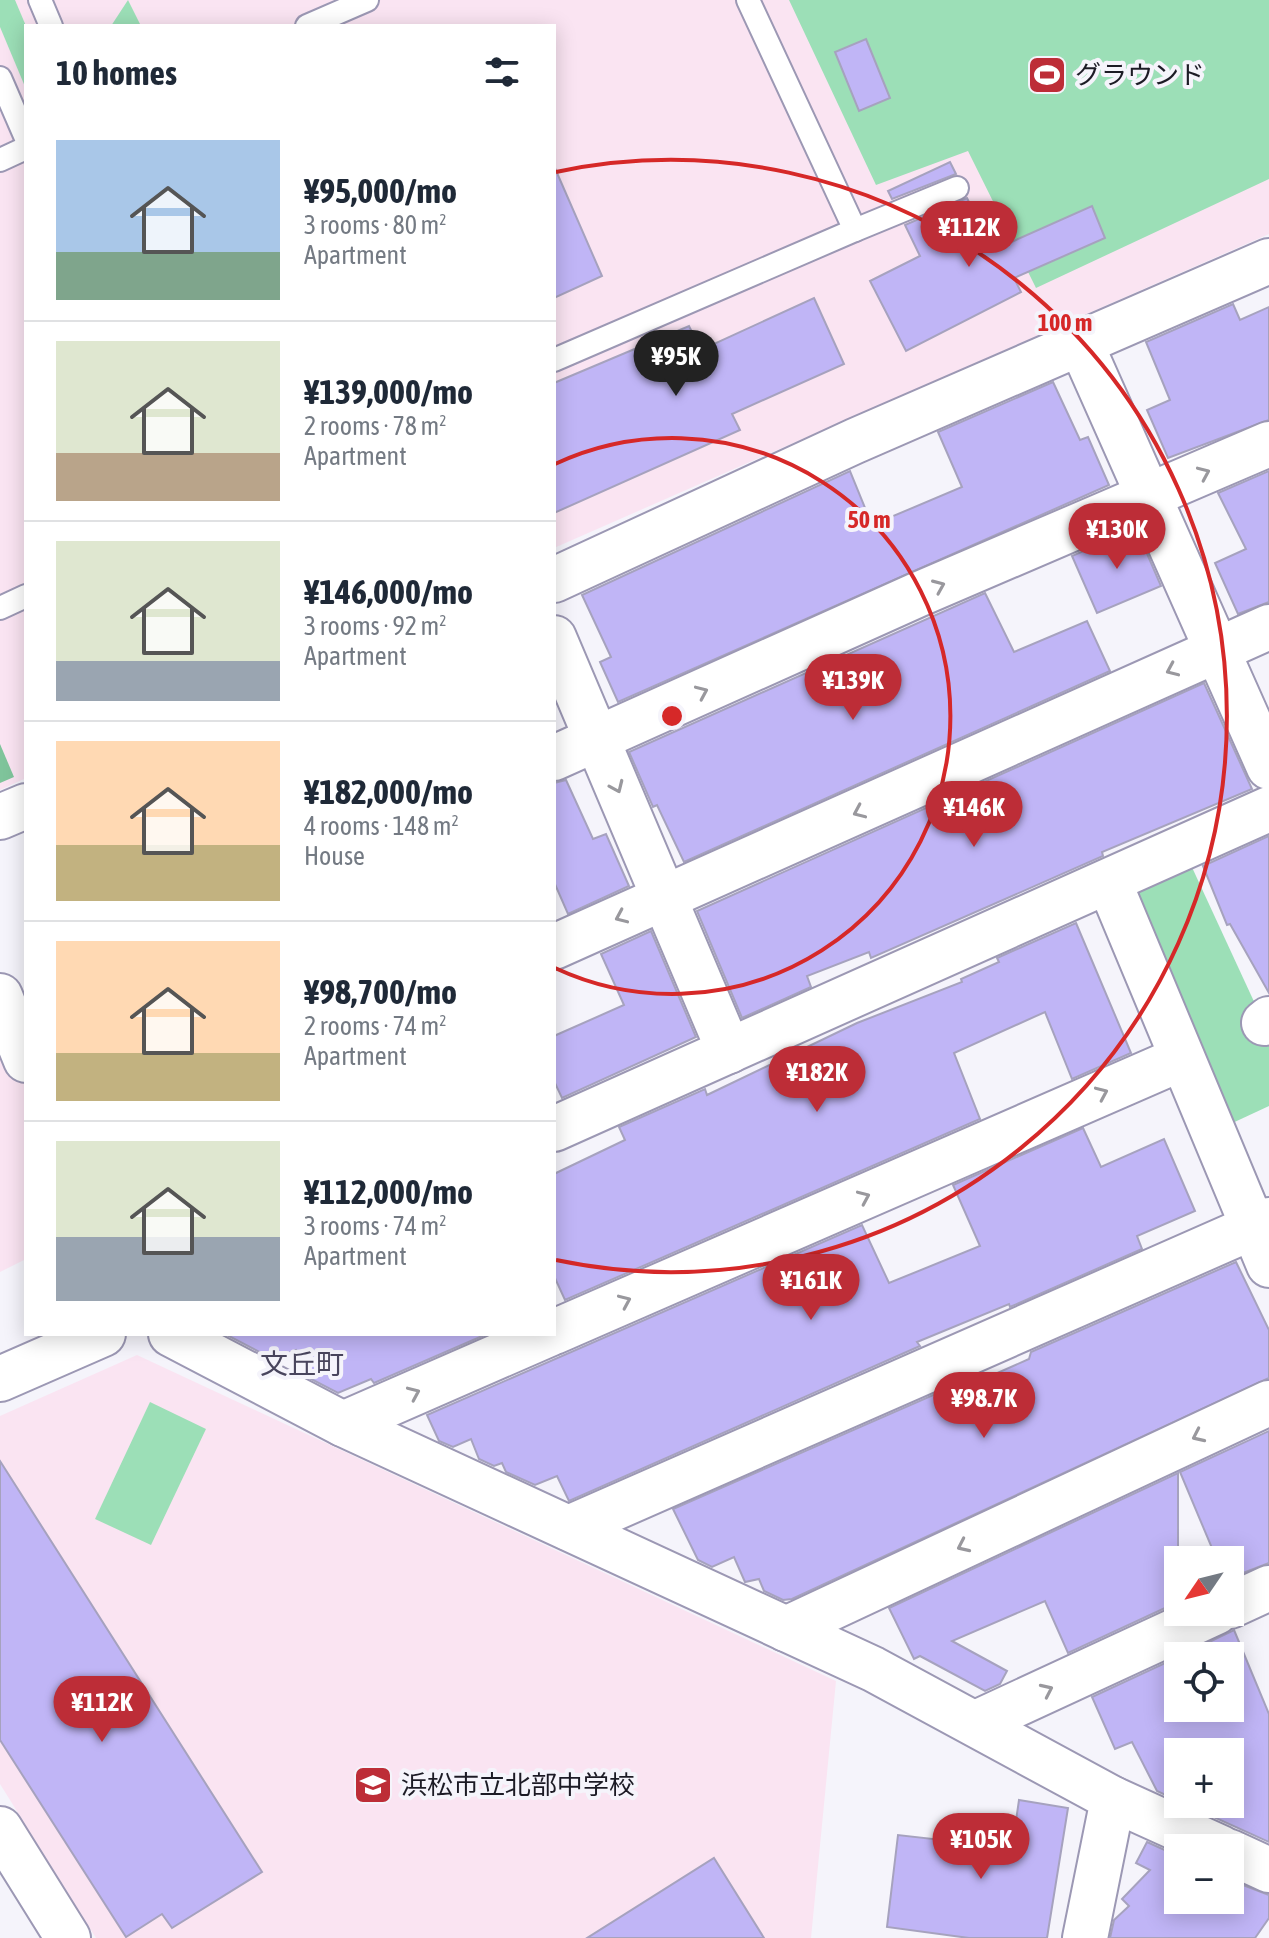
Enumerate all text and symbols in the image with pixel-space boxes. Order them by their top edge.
icon: filters [480,50,524,94]
text: 10 homes [56,53,177,92]
sports icon: グラウンド [1026,54,1068,96]
place label: グラウンド [1075,60,1205,90]
text: ¥95,000/mo [304,171,457,210]
icon: home [120,172,216,268]
pin: ¥112K [913,201,1025,269]
text: 3 rooms · 80 m² [304,210,446,240]
text: ¥112K [939,212,999,242]
text: Apartment [304,240,407,270]
text: 100 m [1038,309,1092,336]
pin: ¥95K [629,330,723,398]
text: ¥95K [652,341,700,371]
text: ¥139,000/mo [304,372,473,411]
icon: home [120,373,216,469]
text: 2 rooms · 78 m² [304,411,446,441]
text: Apartment [304,441,407,471]
one-way arrow [1196,467,1211,483]
pin: ¥130K [1061,503,1173,571]
text: 50 m [847,506,891,533]
text: ¥130K [1087,514,1147,544]
text: ¥146,000/mo [304,572,473,611]
icon: home [120,573,216,669]
one-way arrow [931,579,945,595]
text: 3 rooms · 92 m² [304,611,446,641]
text: Apartment [304,641,407,671]
pin: ¥139K [797,654,909,722]
one-way arrow [1166,661,1181,677]
text: ¥139K [823,665,883,695]
one-way arrow [693,686,708,702]
centre of rings [658,702,686,730]
text: ¥182,000/mo [304,772,473,811]
icon: home [120,773,216,869]
one-way arrow [607,779,623,793]
pin: ¥146K [918,781,1030,849]
text: ¥146K [944,792,1004,822]
one-way arrow [853,802,867,818]
text: 4 rooms · 148 m² [304,811,459,841]
text: House [304,841,365,871]
one-way arrow [615,908,629,924]
text: ¥98,700/mo [304,972,457,1011]
icon: home [120,973,216,1069]
text: 2 rooms · 74 m² [304,1011,446,1041]
text: Apartment [304,1041,407,1071]
pin: ¥182K [761,1046,873,1114]
text: ¥182K [787,1057,847,1087]
one-way arrow [1094,1086,1108,1102]
text: ¥112,000/mo [304,1172,473,1211]
icon: home [120,1173,216,1269]
one-way arrow [856,1190,870,1206]
text: 3 rooms · 74 m² [304,1211,446,1241]
text: Apartment [304,1241,407,1271]
pin: ¥161K [755,1254,867,1322]
text: ¥161K [781,1265,841,1295]
one-way arrow [617,1294,632,1310]
district label: 文丘町 [260,1348,344,1380]
pin: ¥98.7K [919,1372,1049,1440]
text: ¥98.7K [951,1383,1017,1413]
one-way arrow [406,1386,421,1402]
one-way arrow [1192,1426,1207,1442]
one-way arrow [956,1536,971,1552]
north arrow [1164,1546,1244,1626]
map controls [1164,1546,1244,1914]
button: locate [1164,1642,1244,1722]
pin: ¥112K [46,1676,158,1744]
one-way arrow [1039,1684,1053,1700]
text: ¥112K [72,1687,132,1717]
button: + [1164,1738,1244,1818]
school or university icon: 浜松市立北部中学校 [352,1764,394,1806]
place label: 浜松市立北部中学校 [401,1770,635,1800]
pin: ¥105K [925,1813,1037,1881]
text: ¥105K [951,1824,1011,1854]
button: − [1164,1834,1244,1914]

